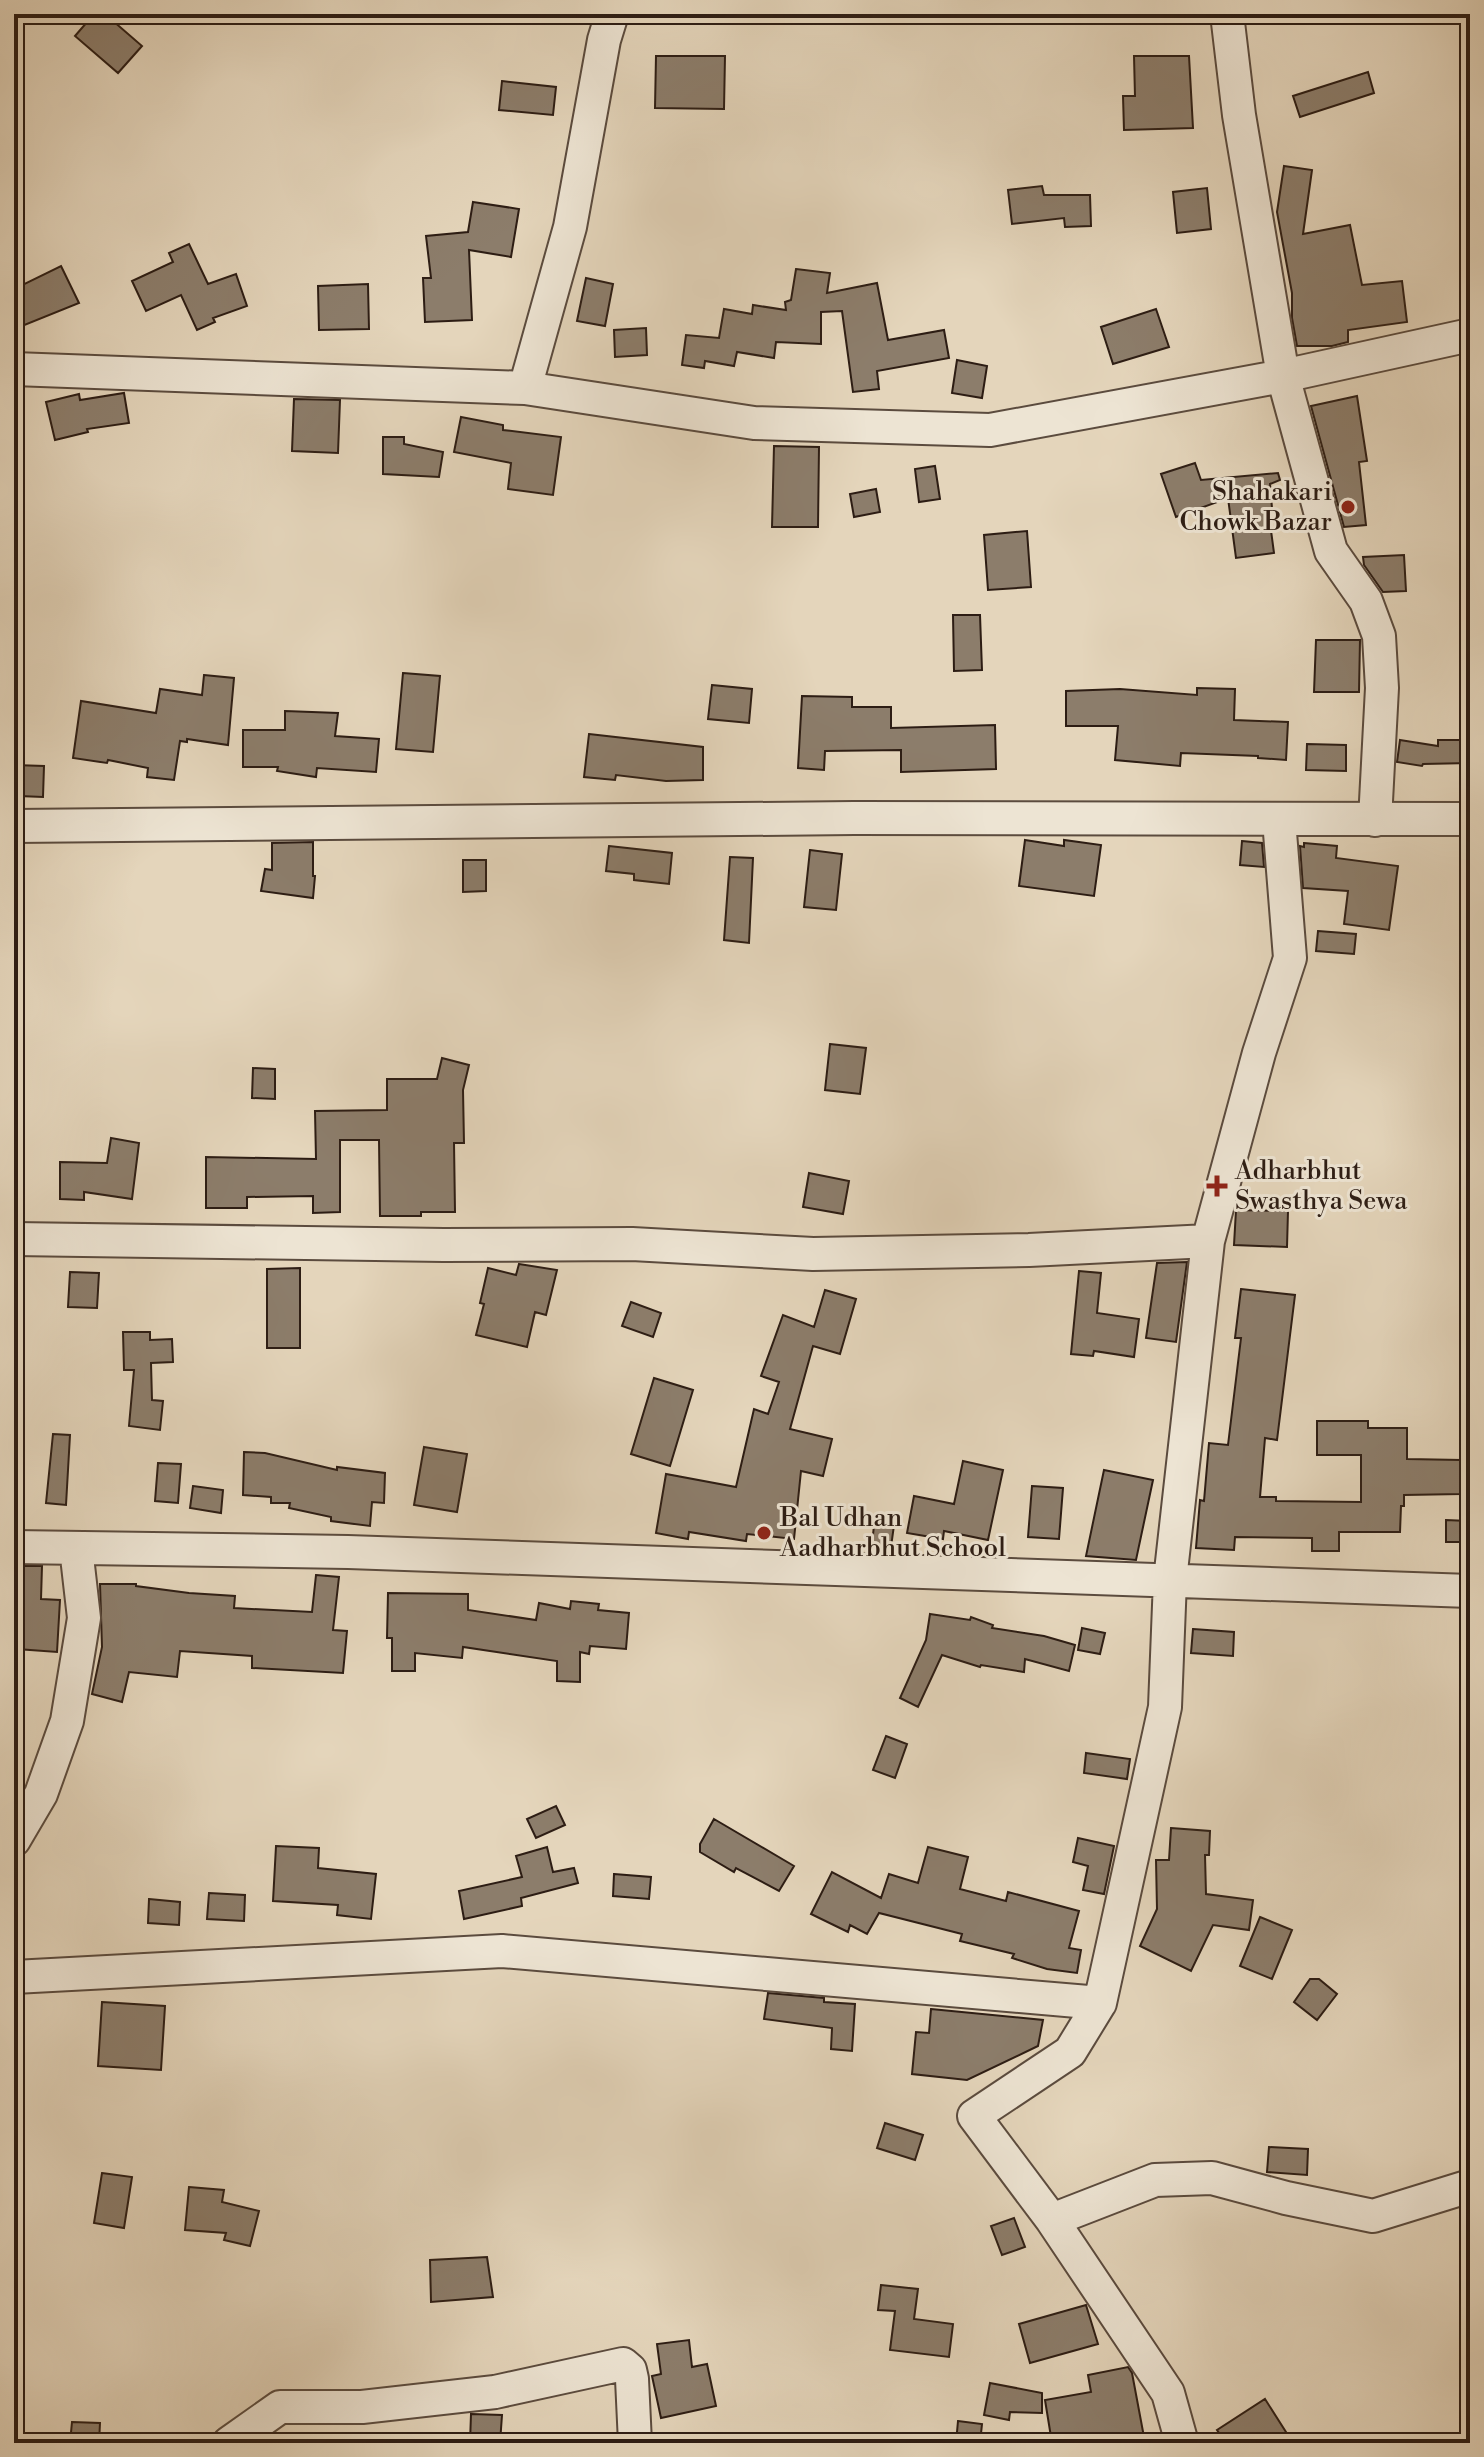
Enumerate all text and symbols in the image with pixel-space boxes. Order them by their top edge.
place label: Shahakari Chowk Bazar [1179,476,1332,538]
marker: Shahakari Chowk Bazar [1339,498,1357,516]
place label: Adharbhut Swasthya Sewa [1234,1155,1408,1217]
marker: Adharbhut Swasthya Sewa [1206,1175,1228,1197]
place label: Bal Udhan Aadharbhut School [779,1502,1006,1564]
marker: Bal Udhan Aadharbhut School [755,1524,773,1542]

